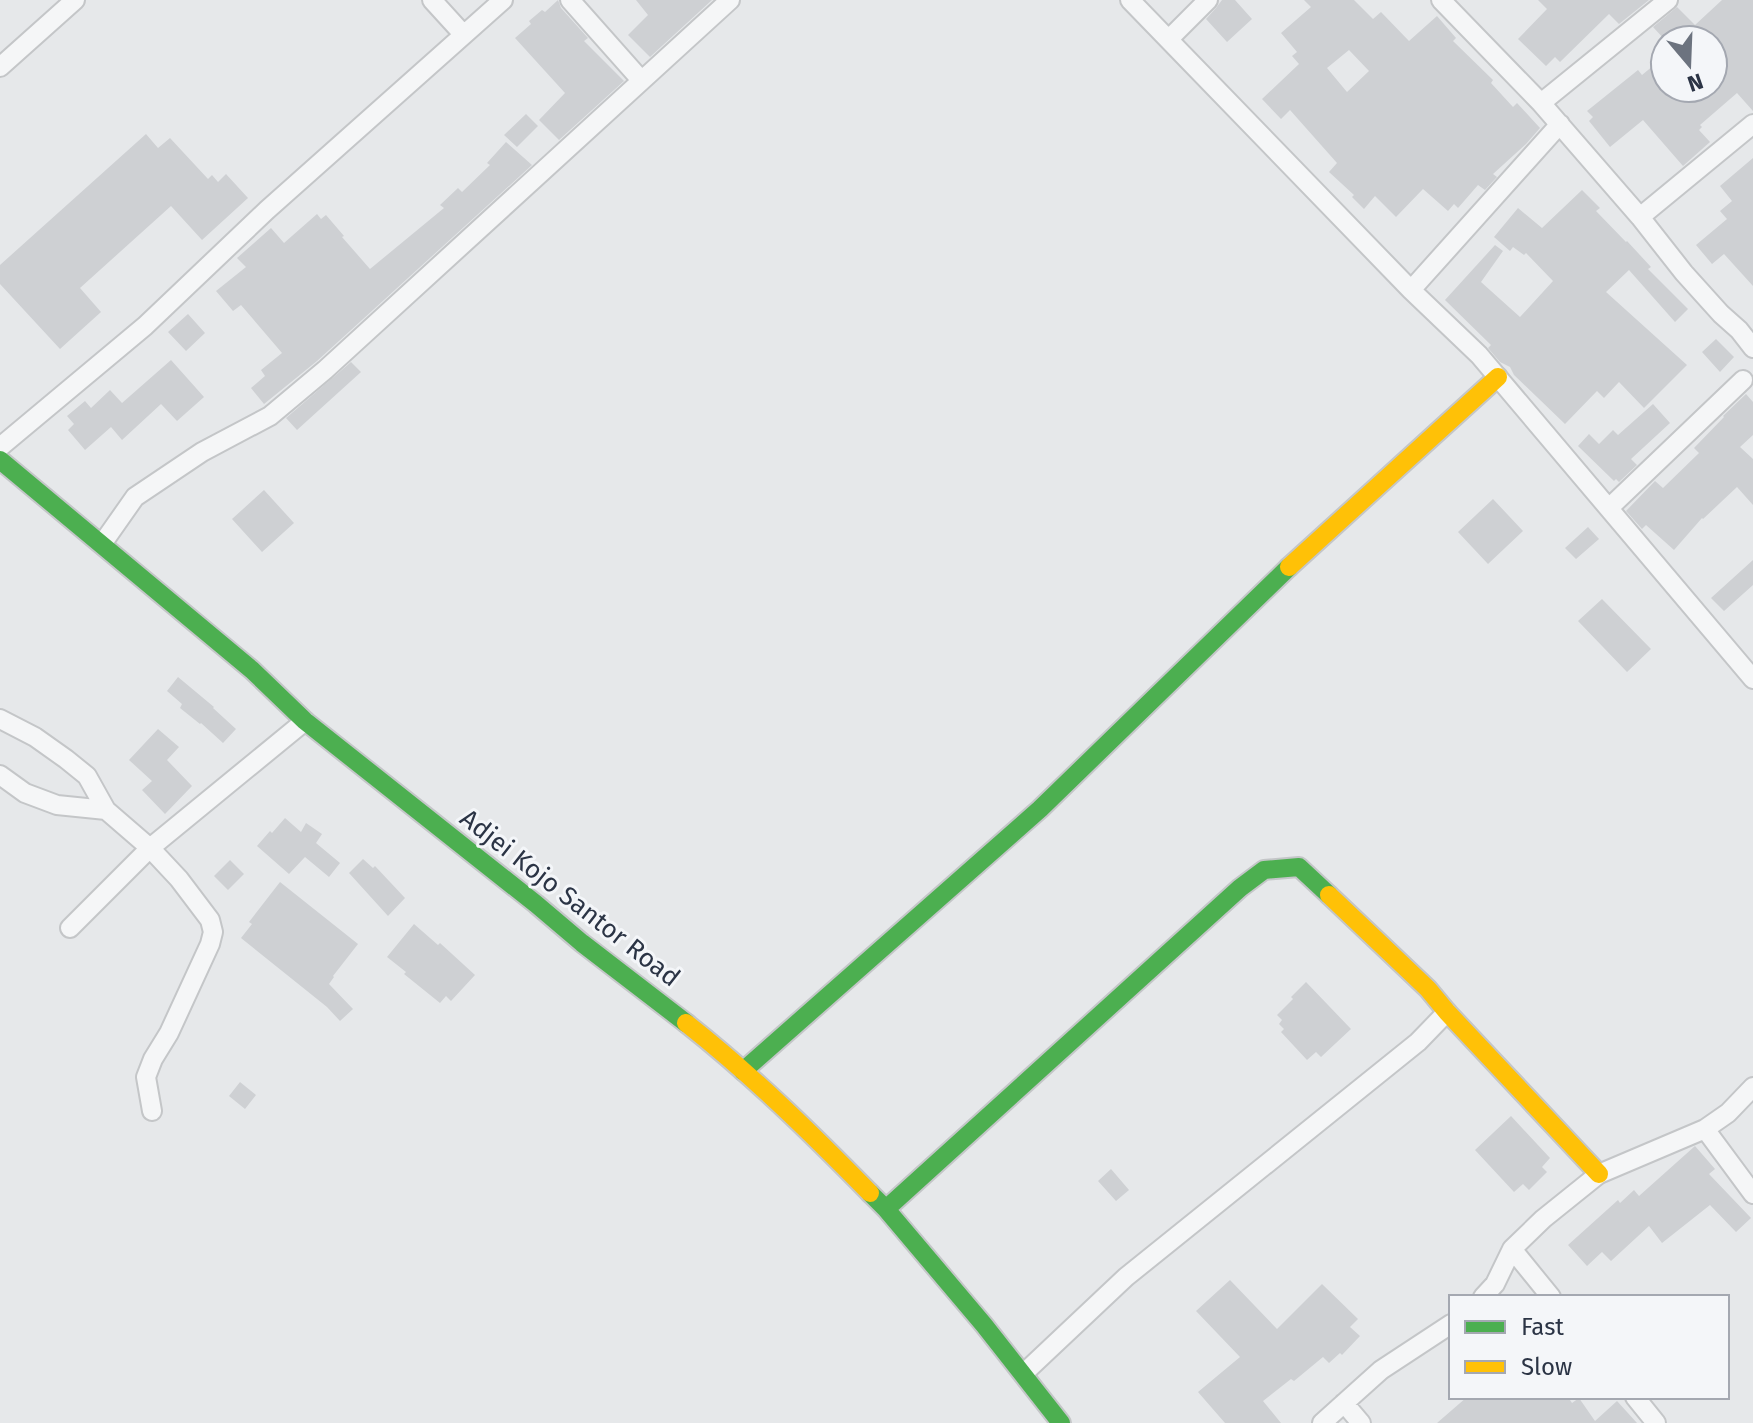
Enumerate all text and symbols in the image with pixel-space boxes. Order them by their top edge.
north arrow [1649,24,1729,104]
text: N [1684,67,1707,98]
street label: Adjei Kojo Santor Road [454,803,686,993]
legend [1449,1295,1729,1399]
text: Fast [1521,1313,1564,1341]
text: Slow [1521,1353,1572,1381]

